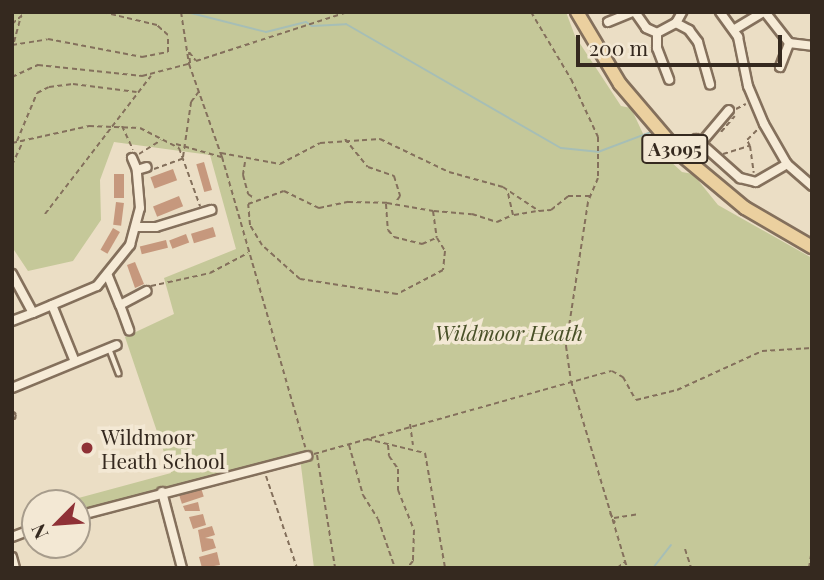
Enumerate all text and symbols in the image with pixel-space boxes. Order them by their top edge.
scale bar [579,21,786,65]
text: 200 m [589,33,648,61]
road number: A3095 [640,134,710,164]
park label: Wildmoor Heath [435,319,583,345]
place label: Wildmoor Heath School [101,423,225,473]
marker: Wildmoor Heath School [79,440,95,456]
north arrow [21,489,91,559]
text: N [24,520,53,544]

